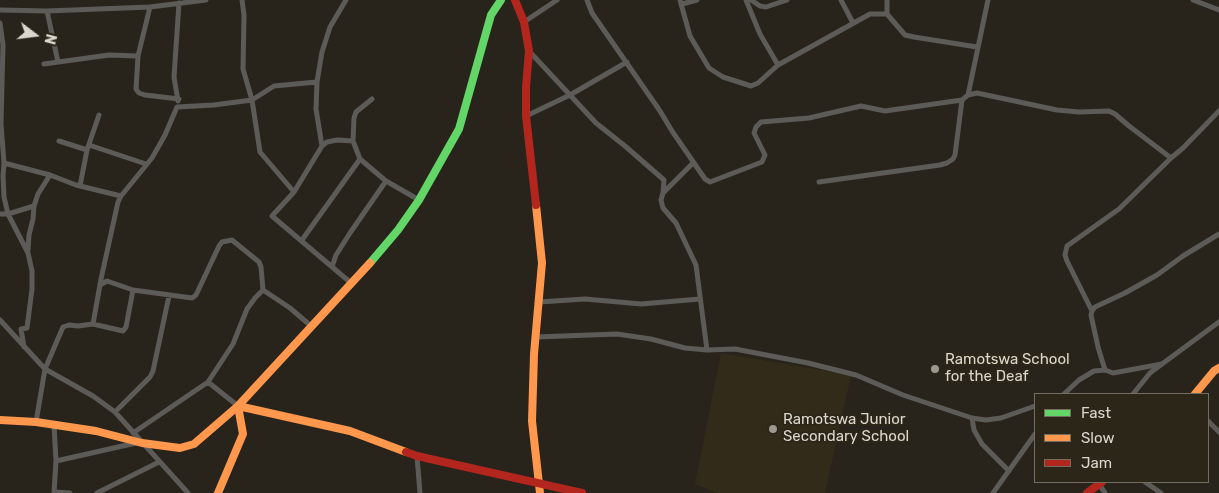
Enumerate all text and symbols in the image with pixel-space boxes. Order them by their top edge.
north arrow [10,10,60,60]
text: N [40,32,59,46]
place label: Ramotswa School for the Deaf [945,351,1070,386]
marker: Ramotswa School for the Deaf [929,363,941,375]
legend [1034,393,1209,483]
text: Fast [1081,404,1111,422]
place label: Ramotswa Junior Secondary School [783,411,909,446]
marker: Ramotswa Junior Secondary School [767,423,779,435]
text: Slow [1081,429,1114,447]
text: Jam [1081,454,1112,472]

